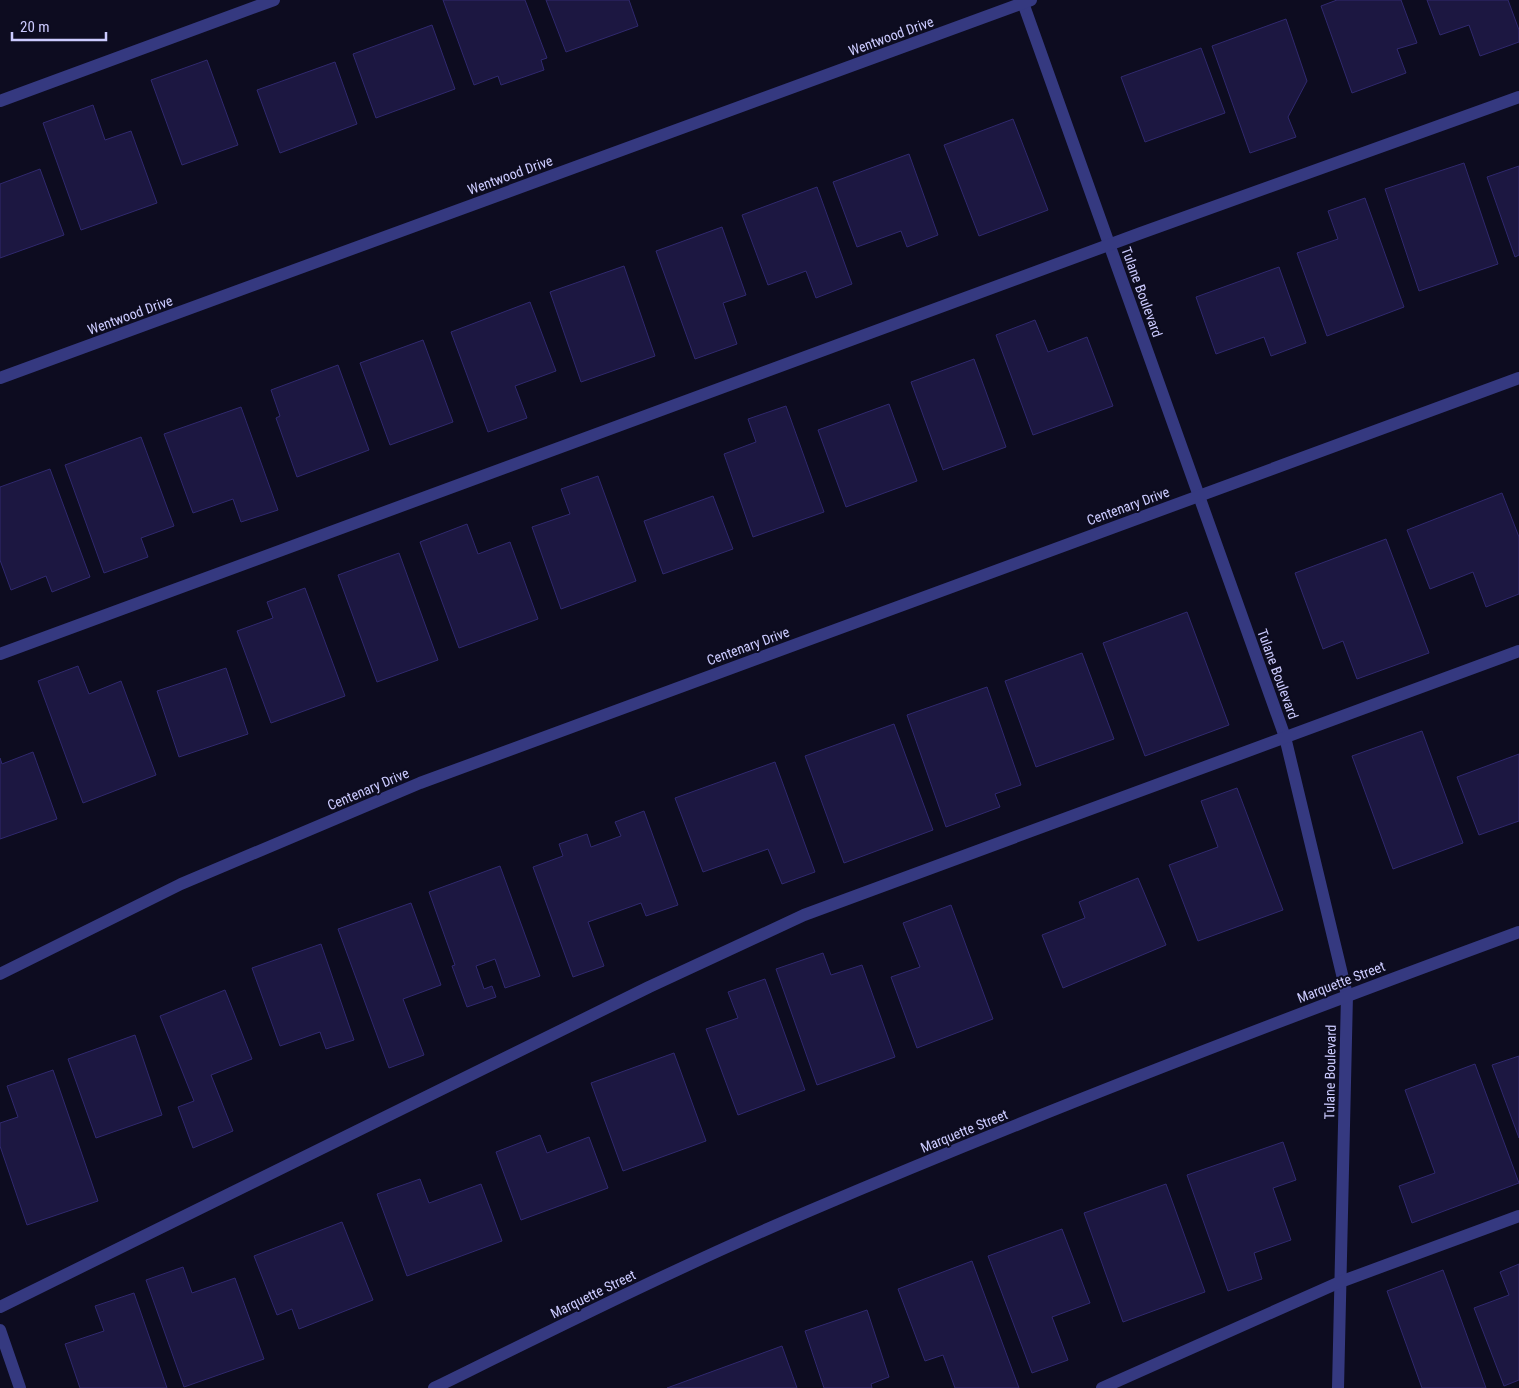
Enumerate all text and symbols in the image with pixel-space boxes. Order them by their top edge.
scale bar [12,10,106,42]
street label: Wentwood Drive [846,13,936,59]
text: 20 m [20,18,50,36]
street label: Wentwood Drive [465,152,555,198]
street label: Tulane Boulevard [1118,245,1166,339]
street label: Wentwood Drive [85,292,175,338]
street label: Centenary Drive [1084,483,1172,528]
street label: Centenary Drive [704,623,792,668]
street label: Tulane Boulevard [1254,627,1302,721]
street label: Centenary Drive [325,765,411,813]
street label: Marquette Street [1295,958,1387,1006]
street label: Tulane Boulevard [1321,1025,1339,1119]
street label: Marquette Street [918,1106,1010,1156]
street label: Marquette Street [548,1267,638,1321]

